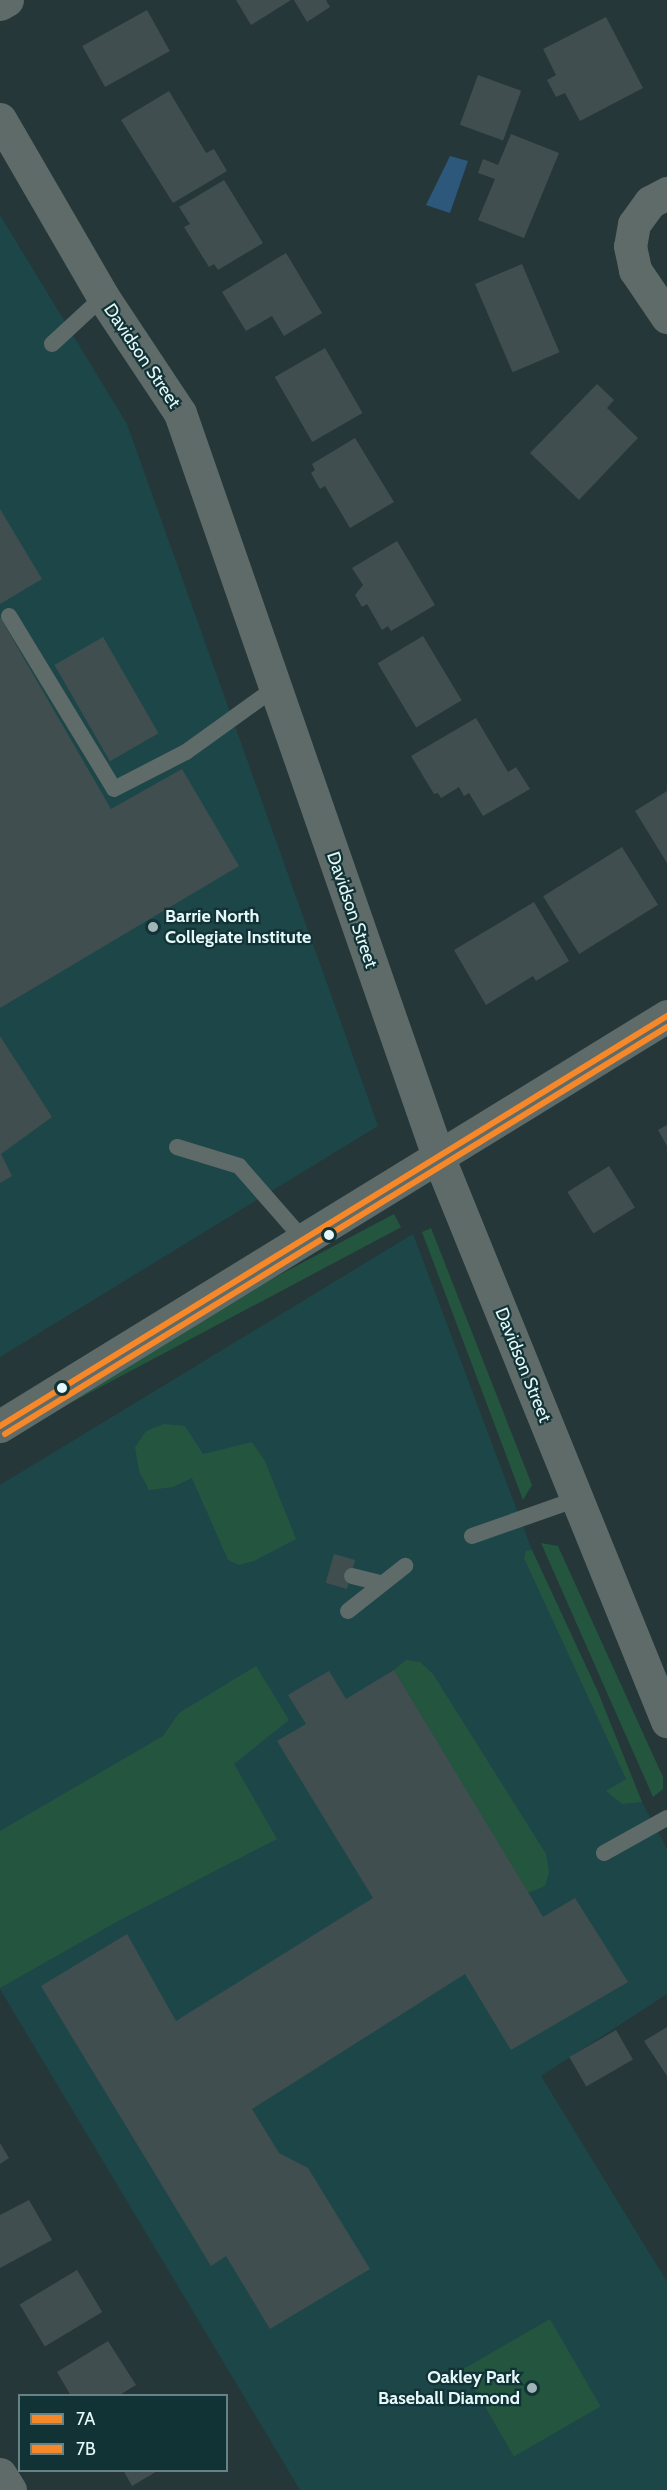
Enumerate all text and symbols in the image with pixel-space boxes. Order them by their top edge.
street label: Davidson Street [99,300,185,412]
street label: Davidson Street [322,849,382,971]
place label: Barrie North Collegiate Institute [165,906,311,948]
marker: Barrie North Collegiate Institute [146,920,160,934]
unlabelled marker [323,1229,335,1241]
street label: Davidson Street [490,1305,556,1425]
unlabelled marker [56,1382,68,1394]
place label: Oakley Park Baseball Diamond [378,2367,520,2410]
marker: Oakley Park Baseball Diamond [525,2381,539,2395]
legend [18,2394,228,2472]
text: 7A [76,2408,95,2430]
text: 7B [76,2438,96,2460]

